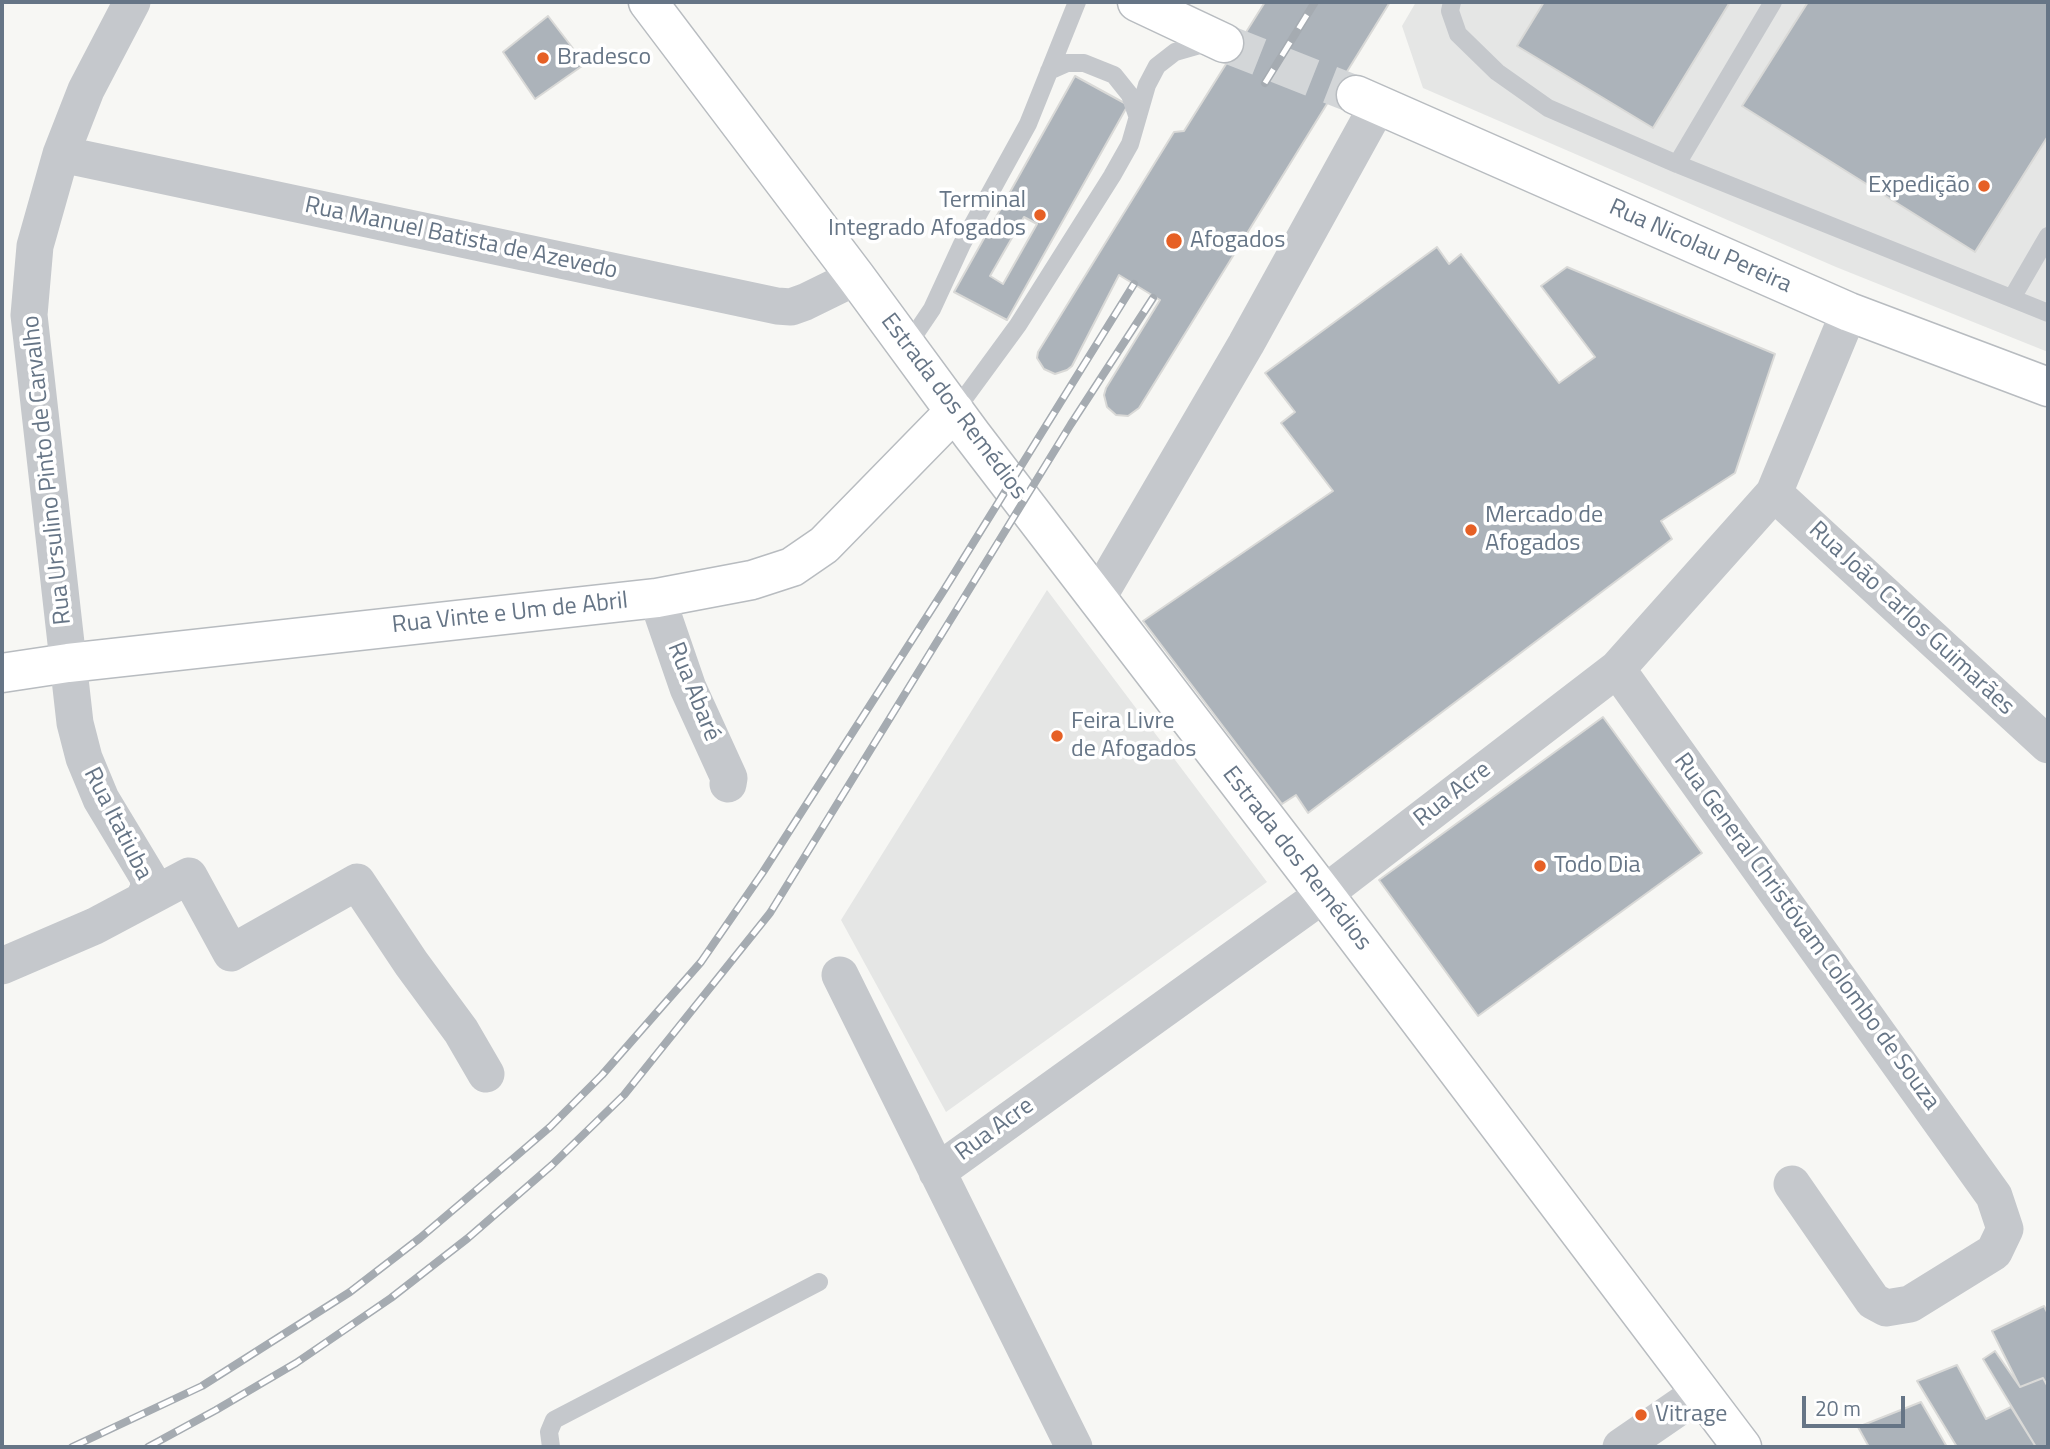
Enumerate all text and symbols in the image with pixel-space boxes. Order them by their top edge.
place label: Bradesco [557,44,651,72]
marker: Bradesco [535,50,551,66]
place label: Expedição [1868,172,1970,200]
marker: Expedição [1976,178,1992,194]
place label: Terminal Integrado Afogados [828,187,1026,243]
street label: Rua Manuel Batista de Azevedo [302,192,620,286]
street label: Rua Nicolau Pereira [1604,194,1796,300]
marker: Terminal Integrado Afogados [1032,207,1048,223]
place label: Afogados [1190,227,1285,255]
marker: Afogados [1164,231,1184,251]
street label: Estrada dos Remédios [874,308,1032,506]
street label: Rua Ursulino Pinto de Carvalho [17,314,79,626]
place label: Mercado de Afogados [1485,502,1603,558]
street label: Rua João Carlos Guimarães [1802,516,2020,722]
marker: Mercado de Afogados [1463,522,1479,538]
street label: Rua Vinte e Um de Abril [391,587,629,641]
street label: Rua Abaré [660,638,726,746]
place label: Feira Livre de Afogados [1071,708,1197,764]
marker: Feira Livre de Afogados [1049,728,1065,744]
street label: Rua General Christóvam Colombo de Souza [1667,748,1945,1116]
street label: Rua Acre [1409,756,1497,834]
street label: Estrada dos Remédios [1215,761,1377,957]
street label: Rua Itatiuba [76,763,158,885]
place label: Todo Dia [1554,852,1641,880]
marker: Todo Dia [1532,858,1548,874]
street label: Rua Acre [950,1092,1040,1168]
scale bar [1805,1382,1908,1426]
text: 20 m [1815,1392,1861,1424]
place label: Vitrage [1655,1401,1727,1429]
marker: Vitrage [1633,1407,1649,1423]

